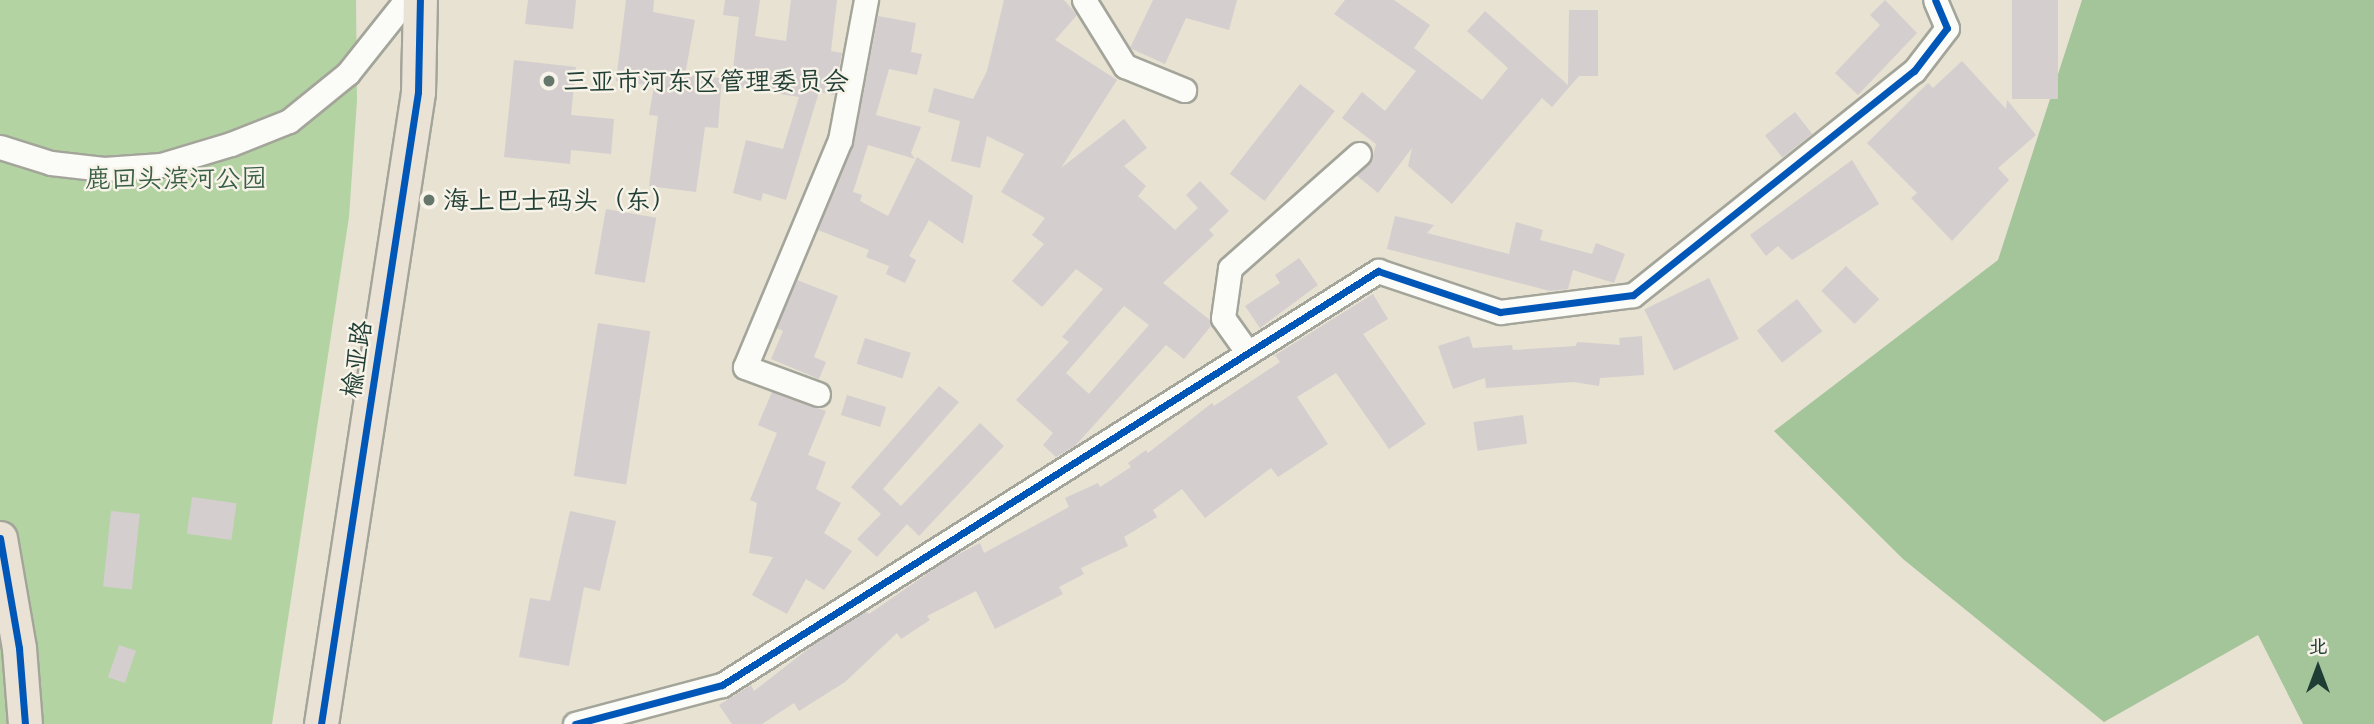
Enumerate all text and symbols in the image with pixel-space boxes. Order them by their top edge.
place label: 三亚市河东区管理委员会 [563,65,849,97]
marker: 三亚市河东区管理委员会 [541,73,557,89]
park label: 鹿回头滨河公园 [85,162,267,194]
place label: 海上巴士码头（东） [443,184,677,216]
marker: 海上巴士码头（东） [421,192,437,208]
street label: 榆亚路 [334,318,378,400]
north arrow [2283,633,2353,703]
text: 北 [2308,634,2328,659]

